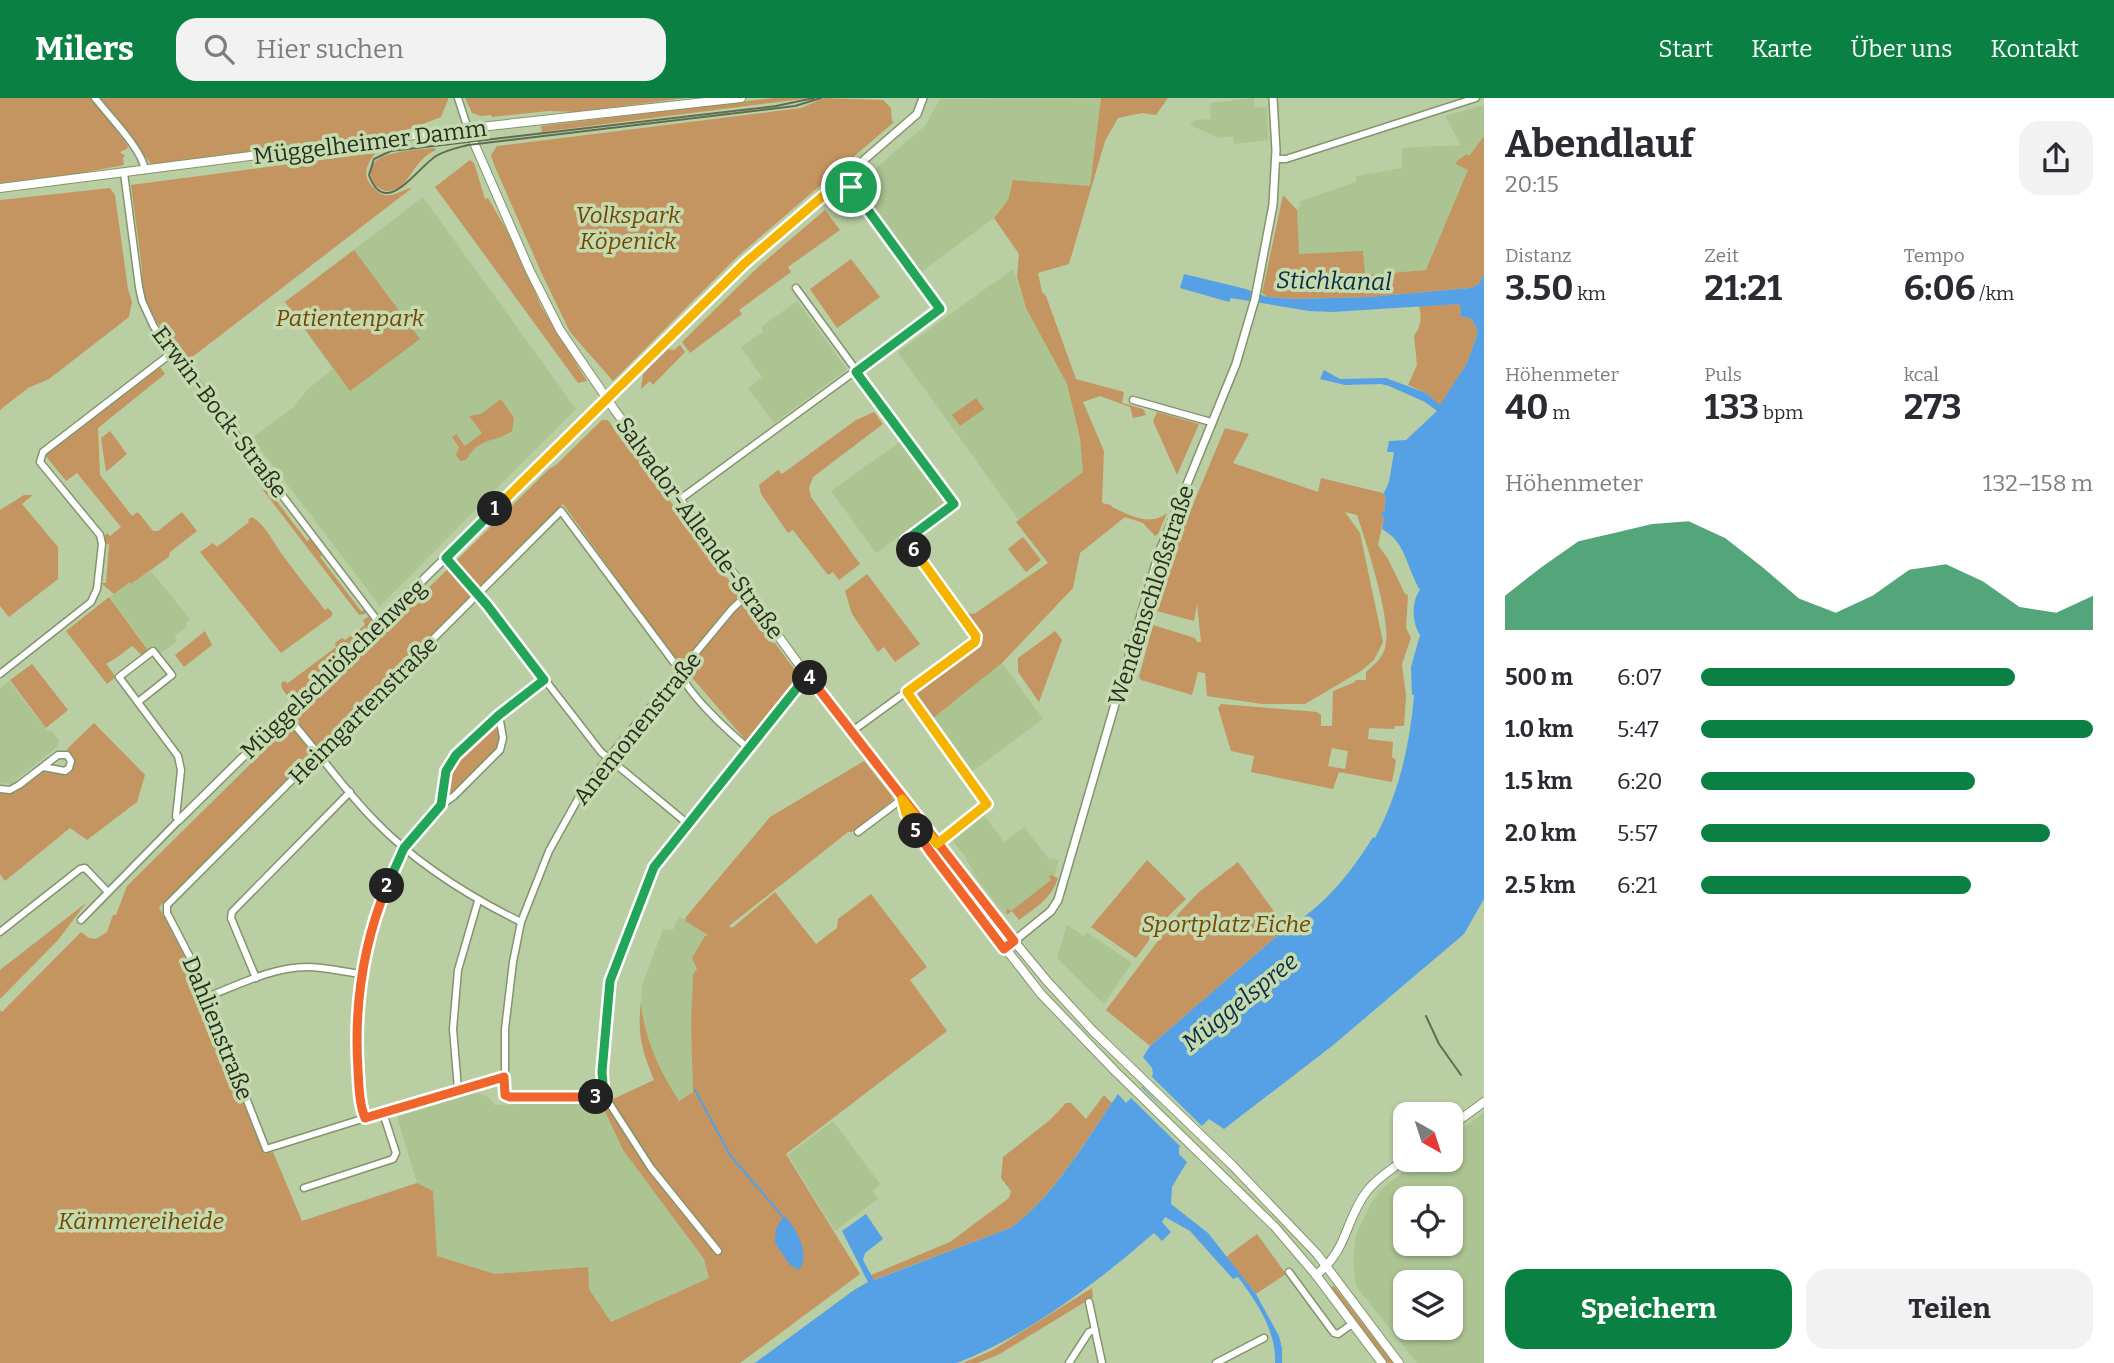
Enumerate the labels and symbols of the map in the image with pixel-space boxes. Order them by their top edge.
street label: Müggelheimer Damm [252,114,488,170]
pin [821,157,881,217]
park label: Volkspark Köpenick [576,201,681,255]
water label: Stichkanal [1276,266,1392,296]
park label: Patientenpark [276,304,425,332]
street label: Erwin-Bock-Straße [146,321,294,503]
street label: Salvador-Allende-Straße [610,412,790,644]
street label: Wendenschloßstraße [1102,481,1200,709]
pin: 1 [477,492,512,526]
pin: 6 [897,532,932,568]
street label: Müggelschlößchenweg [235,573,431,765]
street label: Heimgartenstraße [283,630,443,790]
street label: Anemonenstraße [567,646,707,810]
pin: 4 [792,660,828,696]
pin: 5 [898,814,934,848]
pin: 2 [370,868,404,904]
park label: Sportplatz Eiche [1141,910,1311,938]
water label: Müggelspree [1177,947,1303,1057]
street label: Dahlienstraße [177,952,259,1104]
pin: 3 [578,1080,614,1114]
north arrow [1393,1102,1463,1172]
park label: Kämmereiheide [58,1207,224,1235]

